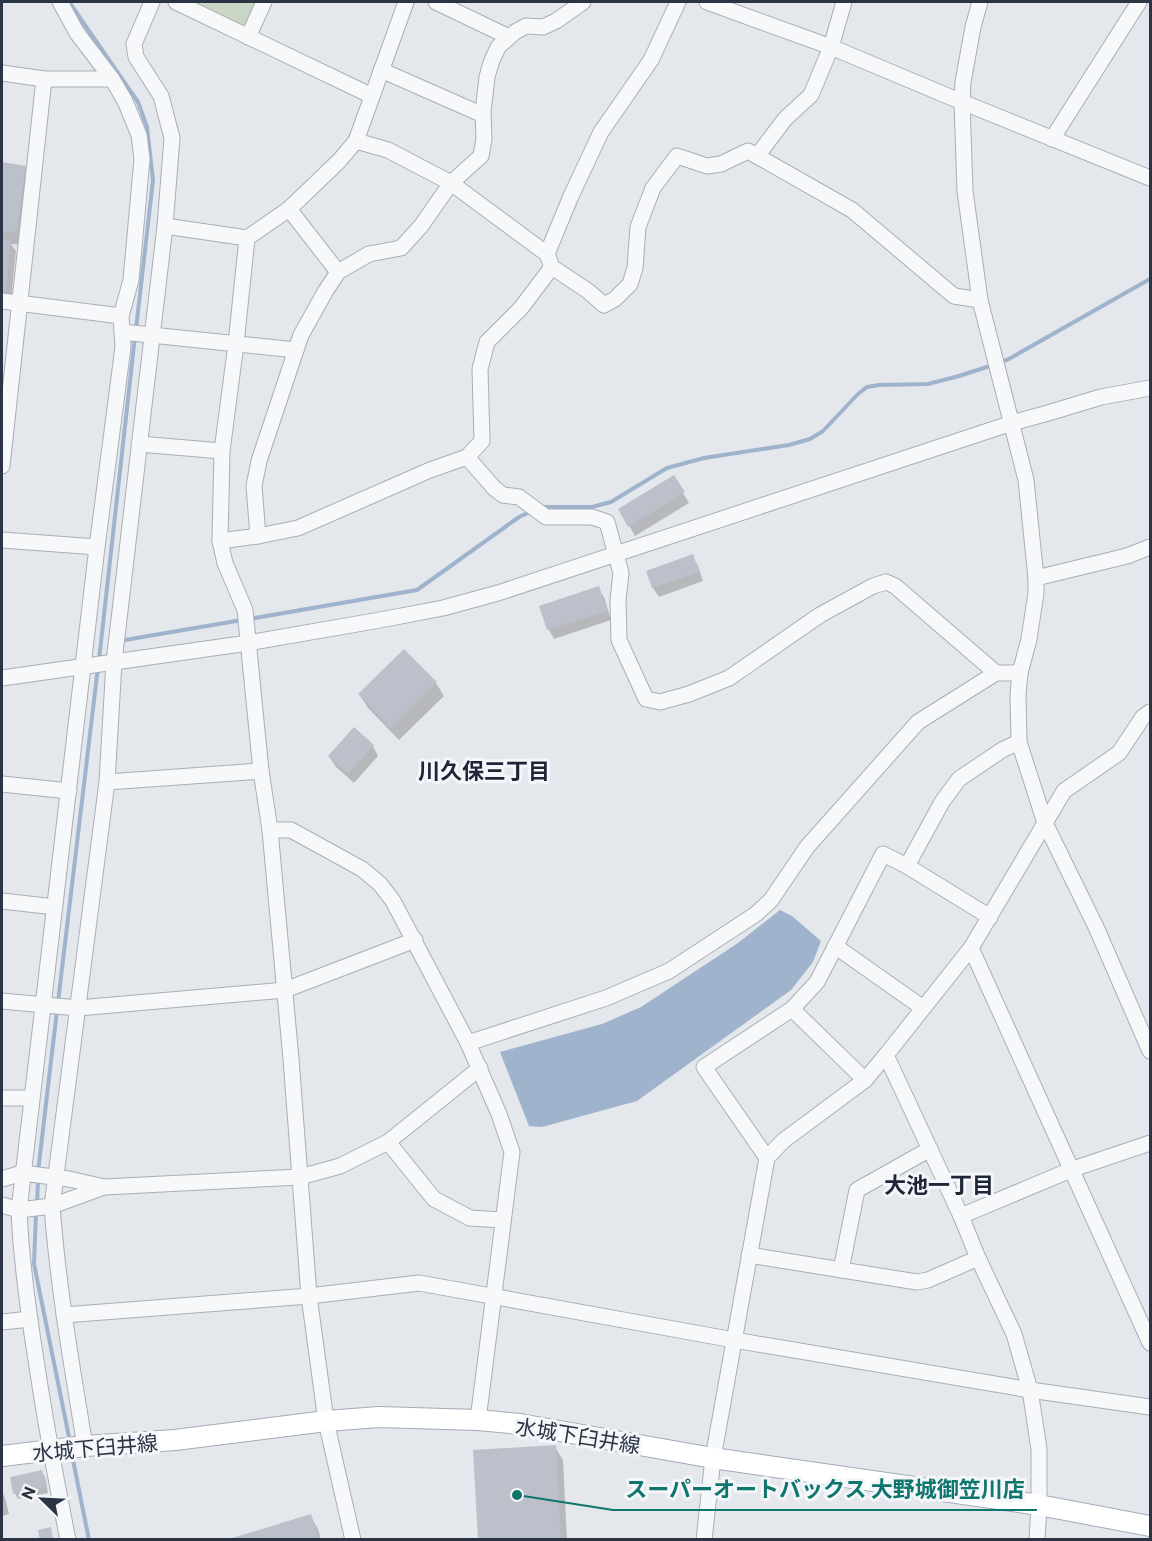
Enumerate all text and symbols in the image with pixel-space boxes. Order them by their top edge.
district label: 川久保三丁目 [418,757,550,784]
district label: 大池一丁目 [884,1171,994,1198]
street label: 水城下臼井線 [514,1413,642,1457]
street label: 水城下臼井線 [31,1429,159,1465]
north arrow [12,1469,72,1529]
callout: スーパーオートバックス 大野城御笠川店 [613,1470,1037,1510]
text: スーパーオートバックス 大野城御笠川店 [625,1475,1025,1502]
text: N [17,1483,39,1502]

